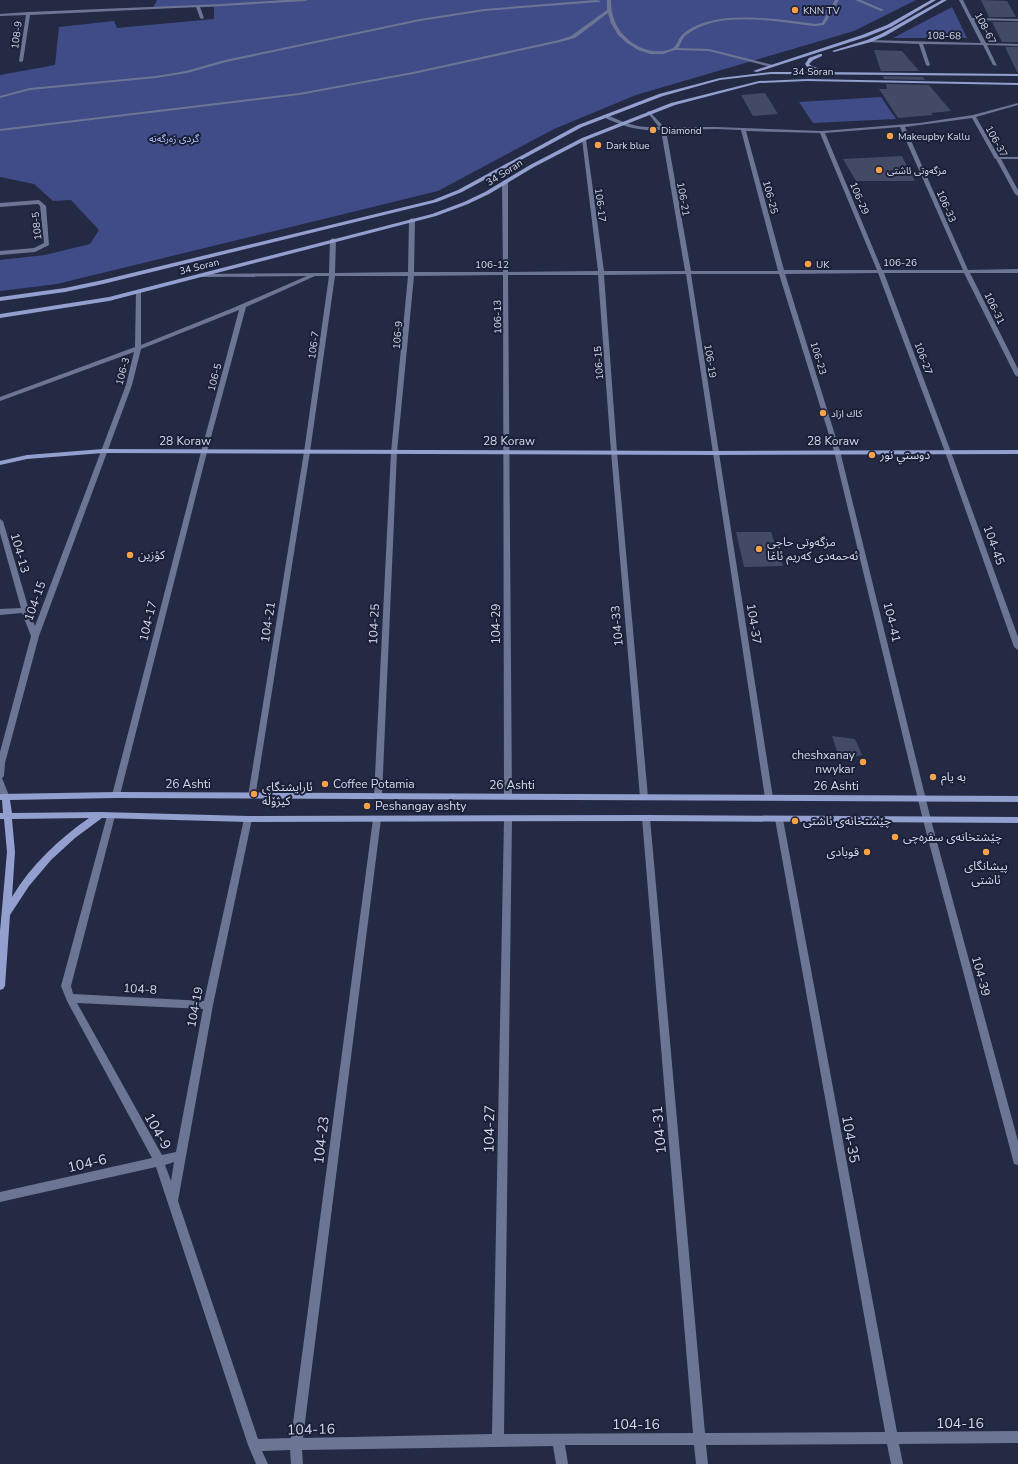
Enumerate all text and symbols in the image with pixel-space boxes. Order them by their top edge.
place label: KNN TV [803,4,840,18]
marker: KNN TV [790,5,800,15]
street label: 108-67 [971,10,999,47]
street label: 108-9 [8,20,26,50]
street label: 108-68 [927,29,961,43]
street label: 34 Soran [793,65,833,79]
street label: 106-37 [982,123,1011,160]
place label: Diamond [661,124,702,138]
marker: Diamond [648,125,658,135]
place label: Makeupby Kallu [898,130,970,144]
marker: Makeupby Kallu [885,131,895,141]
park label: گردی زەرگەتە [149,132,200,146]
place label: Dark blue [606,139,650,153]
marker: Dark blue [593,140,603,150]
street label: 34 Soran [484,156,526,190]
place label: مزگەوتی ئاشتی [887,164,947,178]
marker: مزگەوتی ئاشتی [874,165,884,175]
street label: 106-25 [759,179,781,216]
street label: 106-29 [846,180,872,217]
street label: 106-21 [673,181,693,217]
street label: 106-17 [591,187,609,223]
street label: 106-33 [933,188,959,225]
street label: 108-5 [29,211,45,241]
street label: 34 Soran [178,255,221,279]
street label: 106-26 [883,256,917,270]
street label: 106-12 [475,258,509,272]
place label: UK [816,258,830,272]
marker: UK [803,259,813,269]
street label: 106-31 [980,290,1008,327]
street label: 106-13 [491,300,505,334]
street label: 106-9 [390,320,406,350]
street label: 106-7 [305,330,323,360]
street label: 106-23 [806,340,830,377]
street label: 106-27 [910,340,936,377]
street label: 106-19 [700,343,720,379]
street label: 106-15 [591,345,607,381]
street label: 106-3 [113,356,133,387]
street label: 106-5 [205,362,225,393]
place label: كاك ازاد [831,407,863,421]
marker: كاك ازاد [818,408,828,418]
street label: 28 Koraw [159,433,211,449]
street label: 28 Koraw [483,433,535,449]
street label: 28 Koraw [807,433,859,449]
place label: دوستي نور [879,447,930,465]
marker: دوستي نور [867,450,877,460]
street label: 104-45 [979,523,1009,567]
street label: 104-13 [7,531,33,575]
place label: مزگەوتی حاجی ئەحمەدی کەریم ئاغا [767,534,858,565]
marker: مزگەوتی حاجی ئەحمەدی کەریم ئاغا [754,544,764,554]
place label: كؤزين [138,547,166,563]
marker: كؤزين [125,550,135,560]
street label: 104-15 [20,579,50,623]
street label: 104-17 [135,599,161,643]
street label: 104-21 [257,600,279,644]
street label: 104-41 [879,600,905,644]
street label: 104-37 [743,602,765,646]
street label: 104-25 [365,603,383,645]
street label: 104-29 [488,603,504,645]
street label: 104-33 [607,605,627,647]
place label: cheshxanay nwykar [792,747,856,777]
marker: cheshxanay nwykar [858,757,868,767]
place label: به يام [941,769,966,786]
marker: به يام [928,772,938,782]
street label: 26 Ashti [165,776,211,792]
place label: Coffee Potamia [333,776,415,792]
street label: 26 Ashti [489,777,535,793]
street label: 26 Ashti [813,778,859,794]
place label: ئارایشتگای کیژۆڵە [262,779,313,809]
marker: Coffee Potamia [320,779,330,789]
marker: ئارایشتگای کیژۆڵە [249,789,259,799]
place label: Peshangay ashty [375,798,467,814]
marker: Peshangay ashty [362,801,372,811]
place label: چێشتخانەی ئاشتی [803,813,891,829]
marker: چێشتخانەی ئاشتی [790,816,800,826]
place label: چێشتخانەی سفرەچی [903,829,1002,845]
marker: چێشتخانەی سفرەچی [890,832,900,842]
place label: قوبادی [826,844,859,860]
marker: قوبادی [862,847,872,857]
marker: پیشانگای ئاشتی [981,847,991,857]
place label: پیشانگای ئاشتی [964,858,1008,888]
street label: 104-39 [968,954,994,998]
street label: 104-8 [123,980,157,998]
street label: 104-19 [183,985,207,1029]
street label: 104-27 [480,1105,499,1153]
street label: 104-31 [648,1105,671,1155]
street label: 104-9 [140,1109,175,1153]
street label: 104-35 [837,1114,864,1164]
street label: 104-23 [309,1115,334,1165]
street label: 104-6 [66,1150,109,1177]
street label: 104-16 [936,1414,984,1433]
street label: 104-16 [612,1415,660,1434]
street label: 104-16 [287,1420,335,1439]

